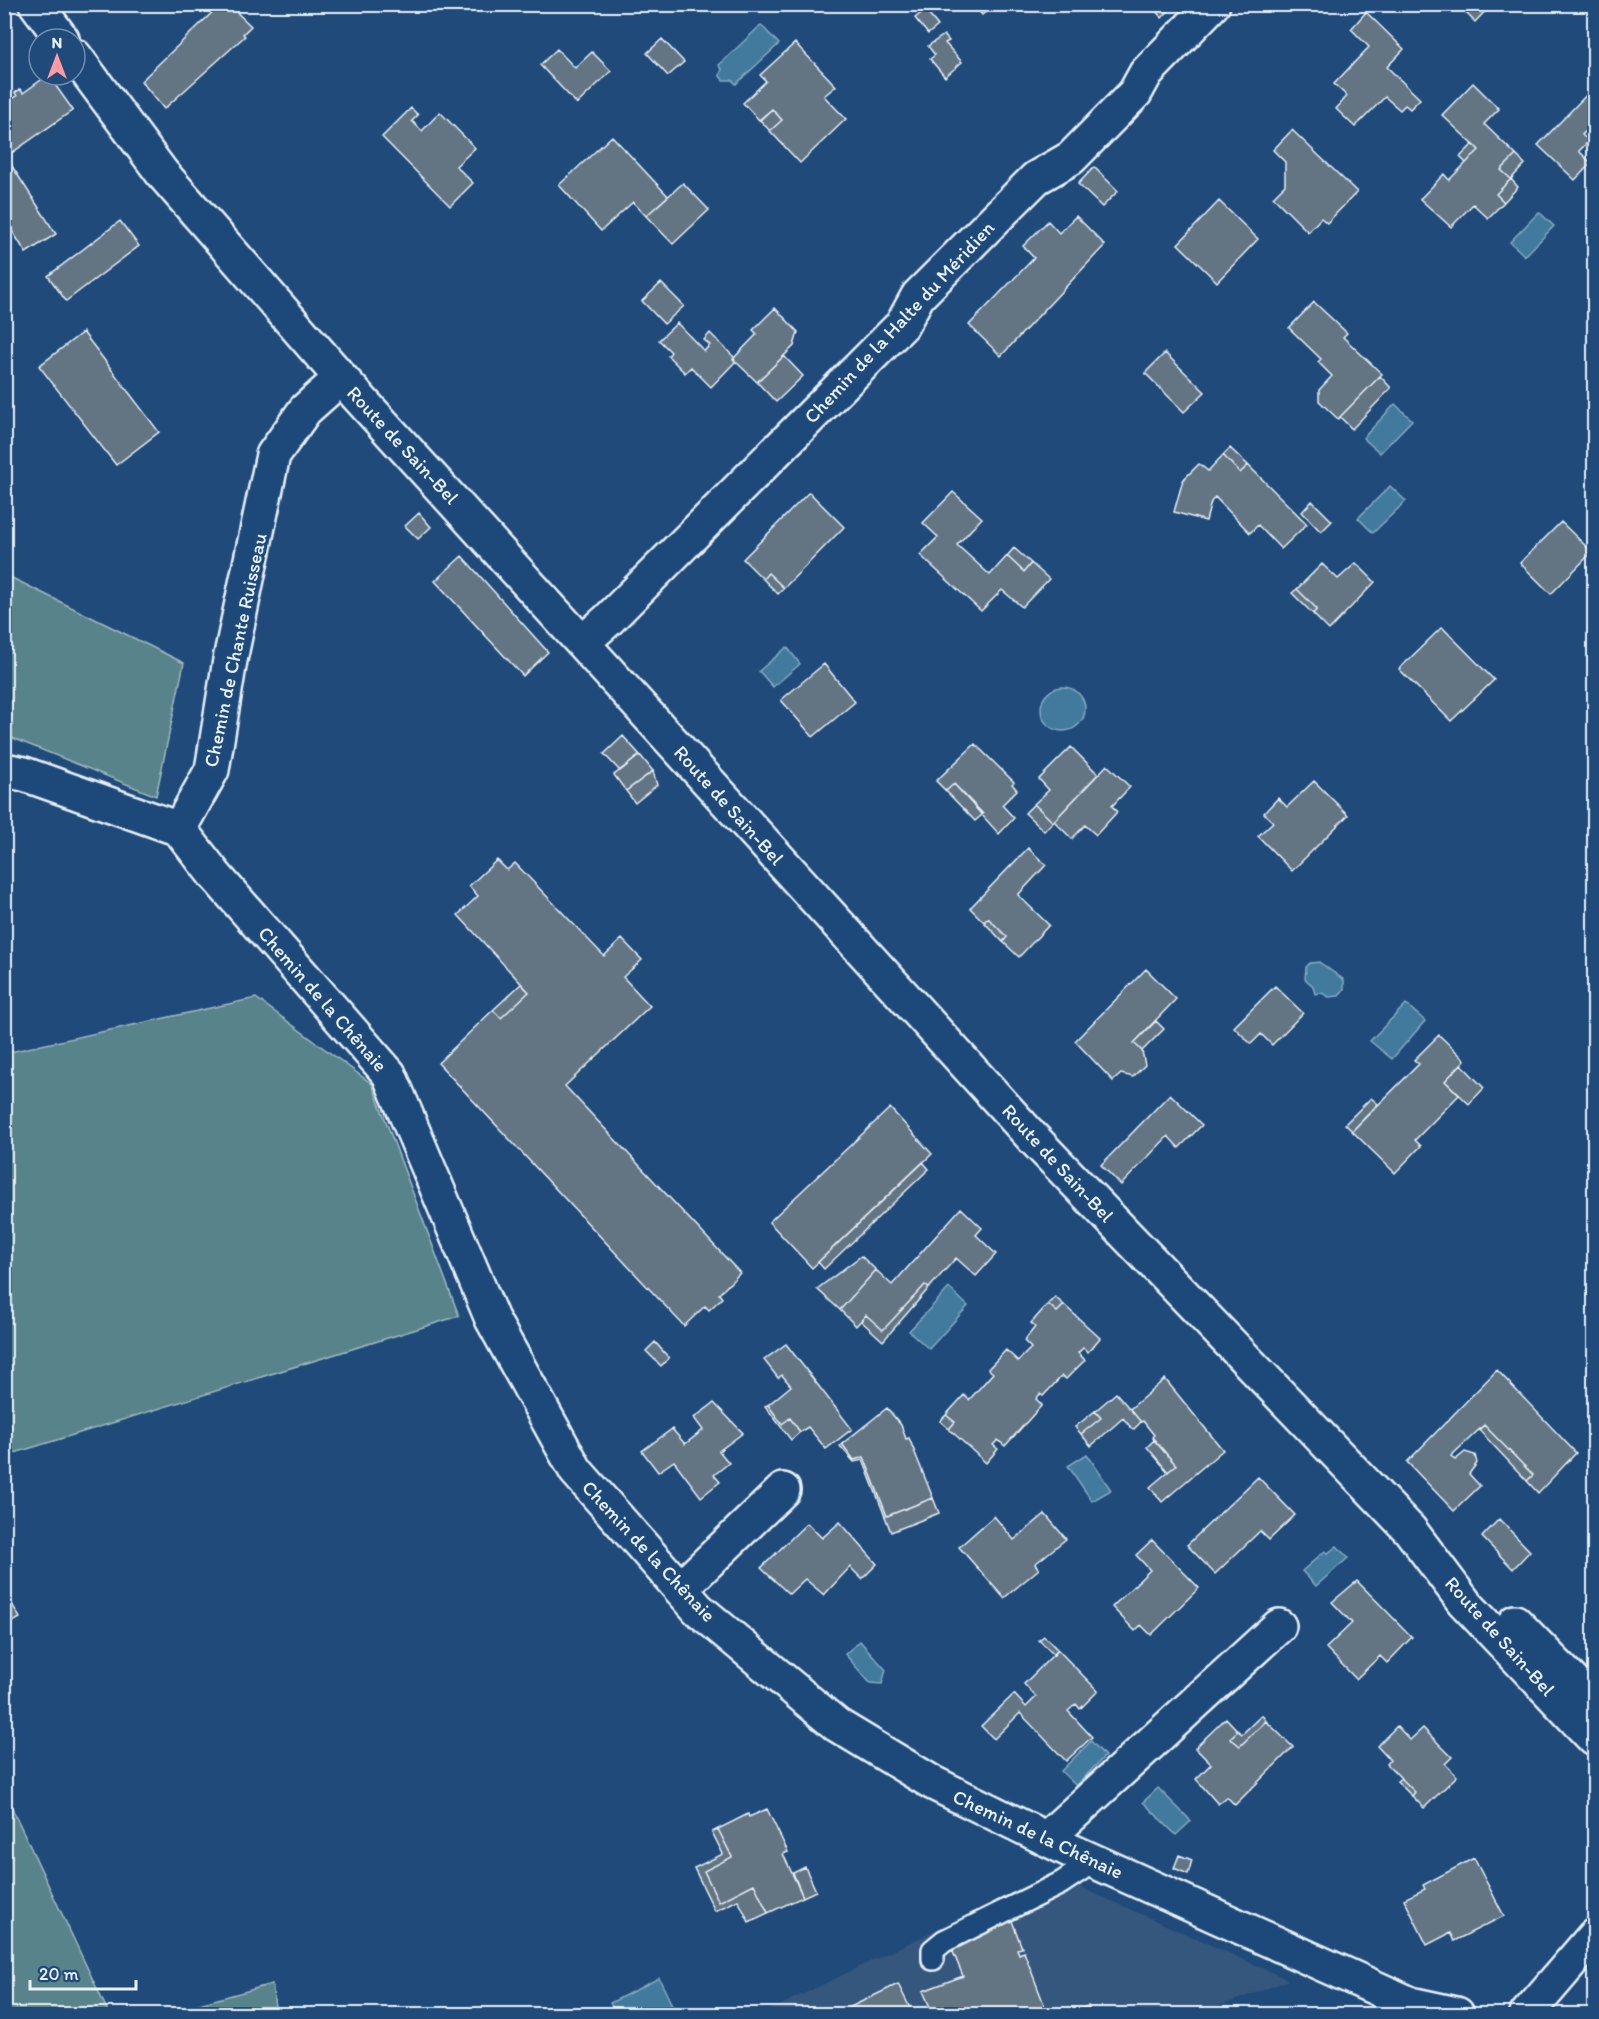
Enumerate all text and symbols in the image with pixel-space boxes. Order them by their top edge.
north arrow [27,27,87,87]
text: N [52,33,62,52]
street label: Chemin de la Halte du Méridien [799,216,999,428]
street label: Route de Sain-Bel [342,381,464,509]
street label: Chemin de Chante Ruisseau [198,531,272,769]
street label: Route de Sain-Bel [669,740,789,870]
street label: Chemin de la Chênaie [253,921,393,1077]
street label: Route de Sain-Bel [997,1099,1119,1227]
street label: Chemin de la Chênaie [577,1475,721,1627]
street label: Route de Sain-Bel [1440,1571,1560,1701]
street label: Chemin de la Chênaie [949,1784,1127,1884]
scale bar [30,1953,136,1991]
text: 20 m [39,1963,79,1985]

